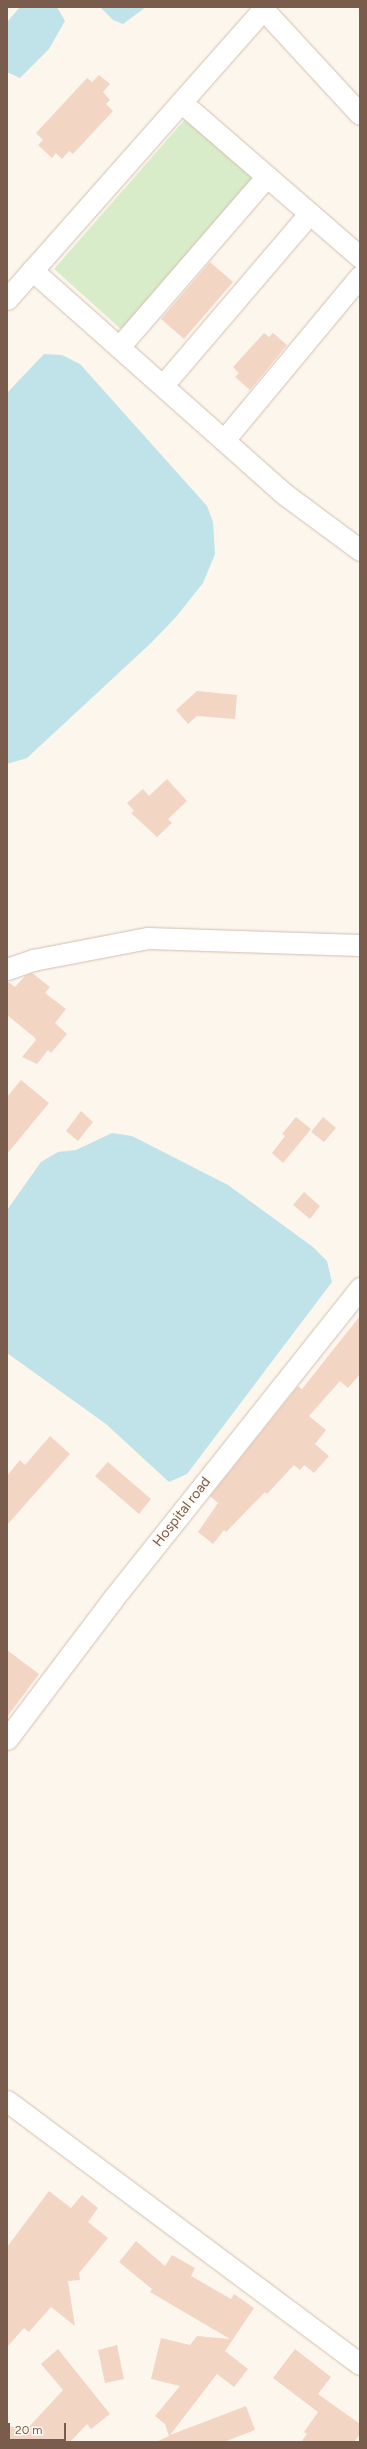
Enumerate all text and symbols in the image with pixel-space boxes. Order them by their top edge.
street label: Hospital road [150,1474,214,1550]
scale bar [10,2415,68,2441]
text: 20 m [15,2423,43,2437]

